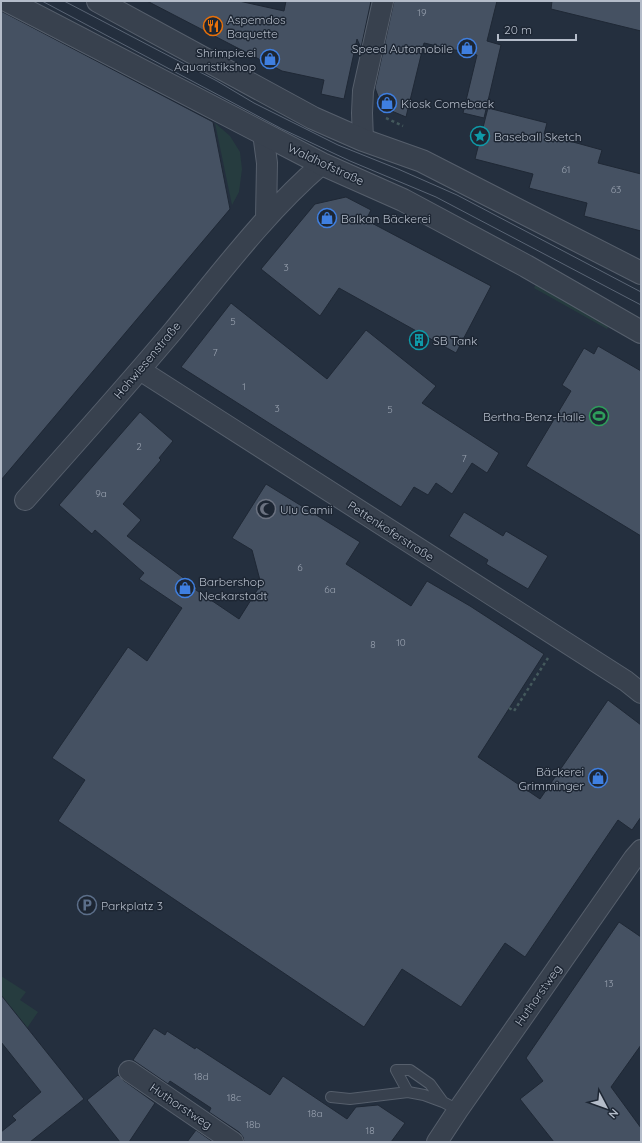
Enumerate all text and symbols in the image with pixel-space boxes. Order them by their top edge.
house number: 19 [417,6,427,19]
place label: Aspemdos Baquette [227,12,286,41]
restaurant icon: Aspemdos Baquette [202,15,224,37]
scale bar [498,16,576,42]
text: 20 m [504,22,532,37]
shop icon: Speed Automobile [456,37,478,59]
place label: Speed Automobile [352,41,453,56]
place label: Shrimpie.ei Aquaristikshop [174,45,256,74]
shop icon: Shrimpie.ei Aquaristikshop [259,48,281,70]
shop icon: Kiosk Comeback [376,92,398,114]
place label: Kiosk Comeback [401,96,494,111]
place icon: Baseball Sketch [469,125,491,147]
place label: Baseball Sketch [494,129,582,144]
street label: Waldhofstraße [285,140,367,188]
house number: 61 [561,163,571,176]
house number: 63 [611,183,621,196]
shop icon: Balkan Bäckerei [316,207,338,229]
place label: Balkan Bäckerei [341,211,431,226]
house number: 3 [283,261,289,274]
house number: 5 [230,315,236,328]
street label: Hohwiesenstraße [110,318,184,402]
building icon: SB Tank [408,329,430,351]
place label: SB Tank [433,333,478,348]
house number: 7 [212,346,218,359]
house number: 1 [242,380,246,393]
house number: 3 [274,402,280,415]
house number: 5 [387,403,393,416]
sports icon: Bertha-Benz-Halle [588,405,610,427]
place label: Bertha-Benz-Halle [483,409,585,424]
house number: 2 [136,440,142,453]
house number: 7 [461,452,467,465]
house number: 9a [95,487,107,500]
mosque icon: Ulu Camii [255,498,277,520]
street label: Pettenkoferstraße [345,498,437,565]
place label: Ulu Camii [280,502,333,517]
house number: 6 [297,561,303,574]
place label: Barbershop Neckarstadt [199,574,267,603]
shop icon: Barbershop Neckarstadt [174,577,196,599]
house number: 6a [324,583,336,596]
house number: 10 [396,636,406,649]
house number: 8 [370,638,376,651]
place label: Bäckerei Grimminger [518,764,584,793]
shop icon: Bäckerei Grimminger [587,767,609,789]
parking icon: Parkplatz 3 [76,894,98,916]
place label: Parkplatz 3 [101,898,163,913]
street label: Huthorstweg [511,961,565,1029]
house number: 13 [605,977,613,990]
house number: 18d [193,1070,209,1083]
street label: Huthorstweg [147,1080,215,1132]
north arrow [586,1087,626,1127]
house number: 18c [227,1091,241,1104]
text: N [606,1106,621,1121]
house number: 18a [307,1107,323,1120]
house number: 18b [245,1118,261,1131]
house number: 18 [365,1124,375,1137]

